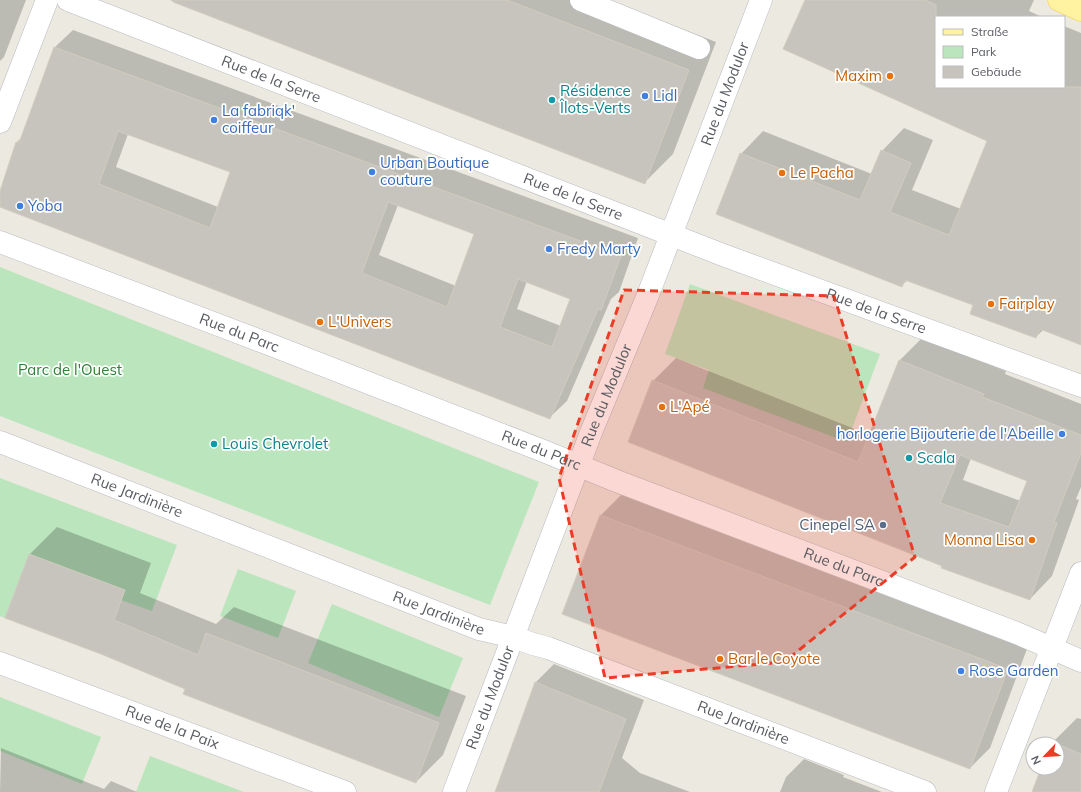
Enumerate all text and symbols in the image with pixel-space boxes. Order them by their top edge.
legend [935,16,1065,88]
text: Straße [971,24,1008,39]
street label: Rue du Modulor [696,39,753,148]
text: Park [971,44,997,59]
street label: Rue de la Serre [219,51,324,107]
text: Gebäude [971,64,1021,79]
place label: Maxim [835,66,882,85]
marker: Maxim [885,71,895,81]
place label: Résidence Îlots-Verts [559,81,631,117]
place label: Lidl [653,86,677,105]
marker: Lidl [640,91,650,101]
marker: Résidence Îlots-Verts [547,95,557,105]
place label: La fabriqk' coiffeur [222,101,295,137]
marker: La fabriqk' coiffeur [209,115,219,125]
place label: Urban Boutique couture [380,153,489,189]
place label: Le Pacha [790,163,854,182]
marker: Urban Boutique couture [367,167,377,177]
street label: Rue de la Serre [521,168,626,224]
marker: Le Pacha [777,168,787,178]
place label: Yoba [27,196,63,215]
marker: Yoba [15,201,25,211]
place label: Fredy Marty [557,239,641,258]
marker: Fredy Marty [544,244,554,254]
street label: Rue de la Serre [824,284,929,338]
place label: Fairplay [999,294,1055,313]
marker: Fairplay [986,299,996,309]
street label: Rue du Parc [197,309,282,356]
place label: L'Univers [328,312,392,331]
marker: L'Univers [315,317,325,327]
street label: Rue du Modulor [577,340,636,449]
park label: Parc de l'Ouest [18,360,122,379]
place label: L'Apé [670,397,710,416]
marker: L'Apé [657,402,667,412]
place label: horlogerie Bijouterie de l'Abeille [837,424,1054,443]
street label: Rue du Parc [499,426,584,474]
marker: horlogerie Bijouterie de l'Abeille [1057,429,1067,439]
place label: Louis Chevrolet [222,434,328,453]
marker: Louis Chevrolet [209,439,219,449]
place label: Scala [917,448,955,467]
marker: Scala [904,453,914,463]
street label: Rue Jardinière [88,468,186,522]
place label: Cinepel SA [799,515,875,534]
marker: Cinepel SA [878,520,888,530]
place label: Monna Lisa [944,530,1024,549]
marker: Monna Lisa [1027,535,1037,545]
street label: Rue du Parc [801,543,886,591]
street label: Rue Jardinière [390,586,487,639]
street label: Rue du Modulor [461,642,518,752]
place label: Bar le Coyote [728,649,820,668]
marker: Bar le Coyote [715,654,725,664]
place label: Rose Garden [969,661,1059,680]
marker: Rose Garden [956,666,966,676]
street label: Rue Jardinière [695,696,792,748]
street label: Rue de la Paix [123,701,222,753]
north arrow [1025,736,1065,776]
text: N [1028,754,1044,767]

